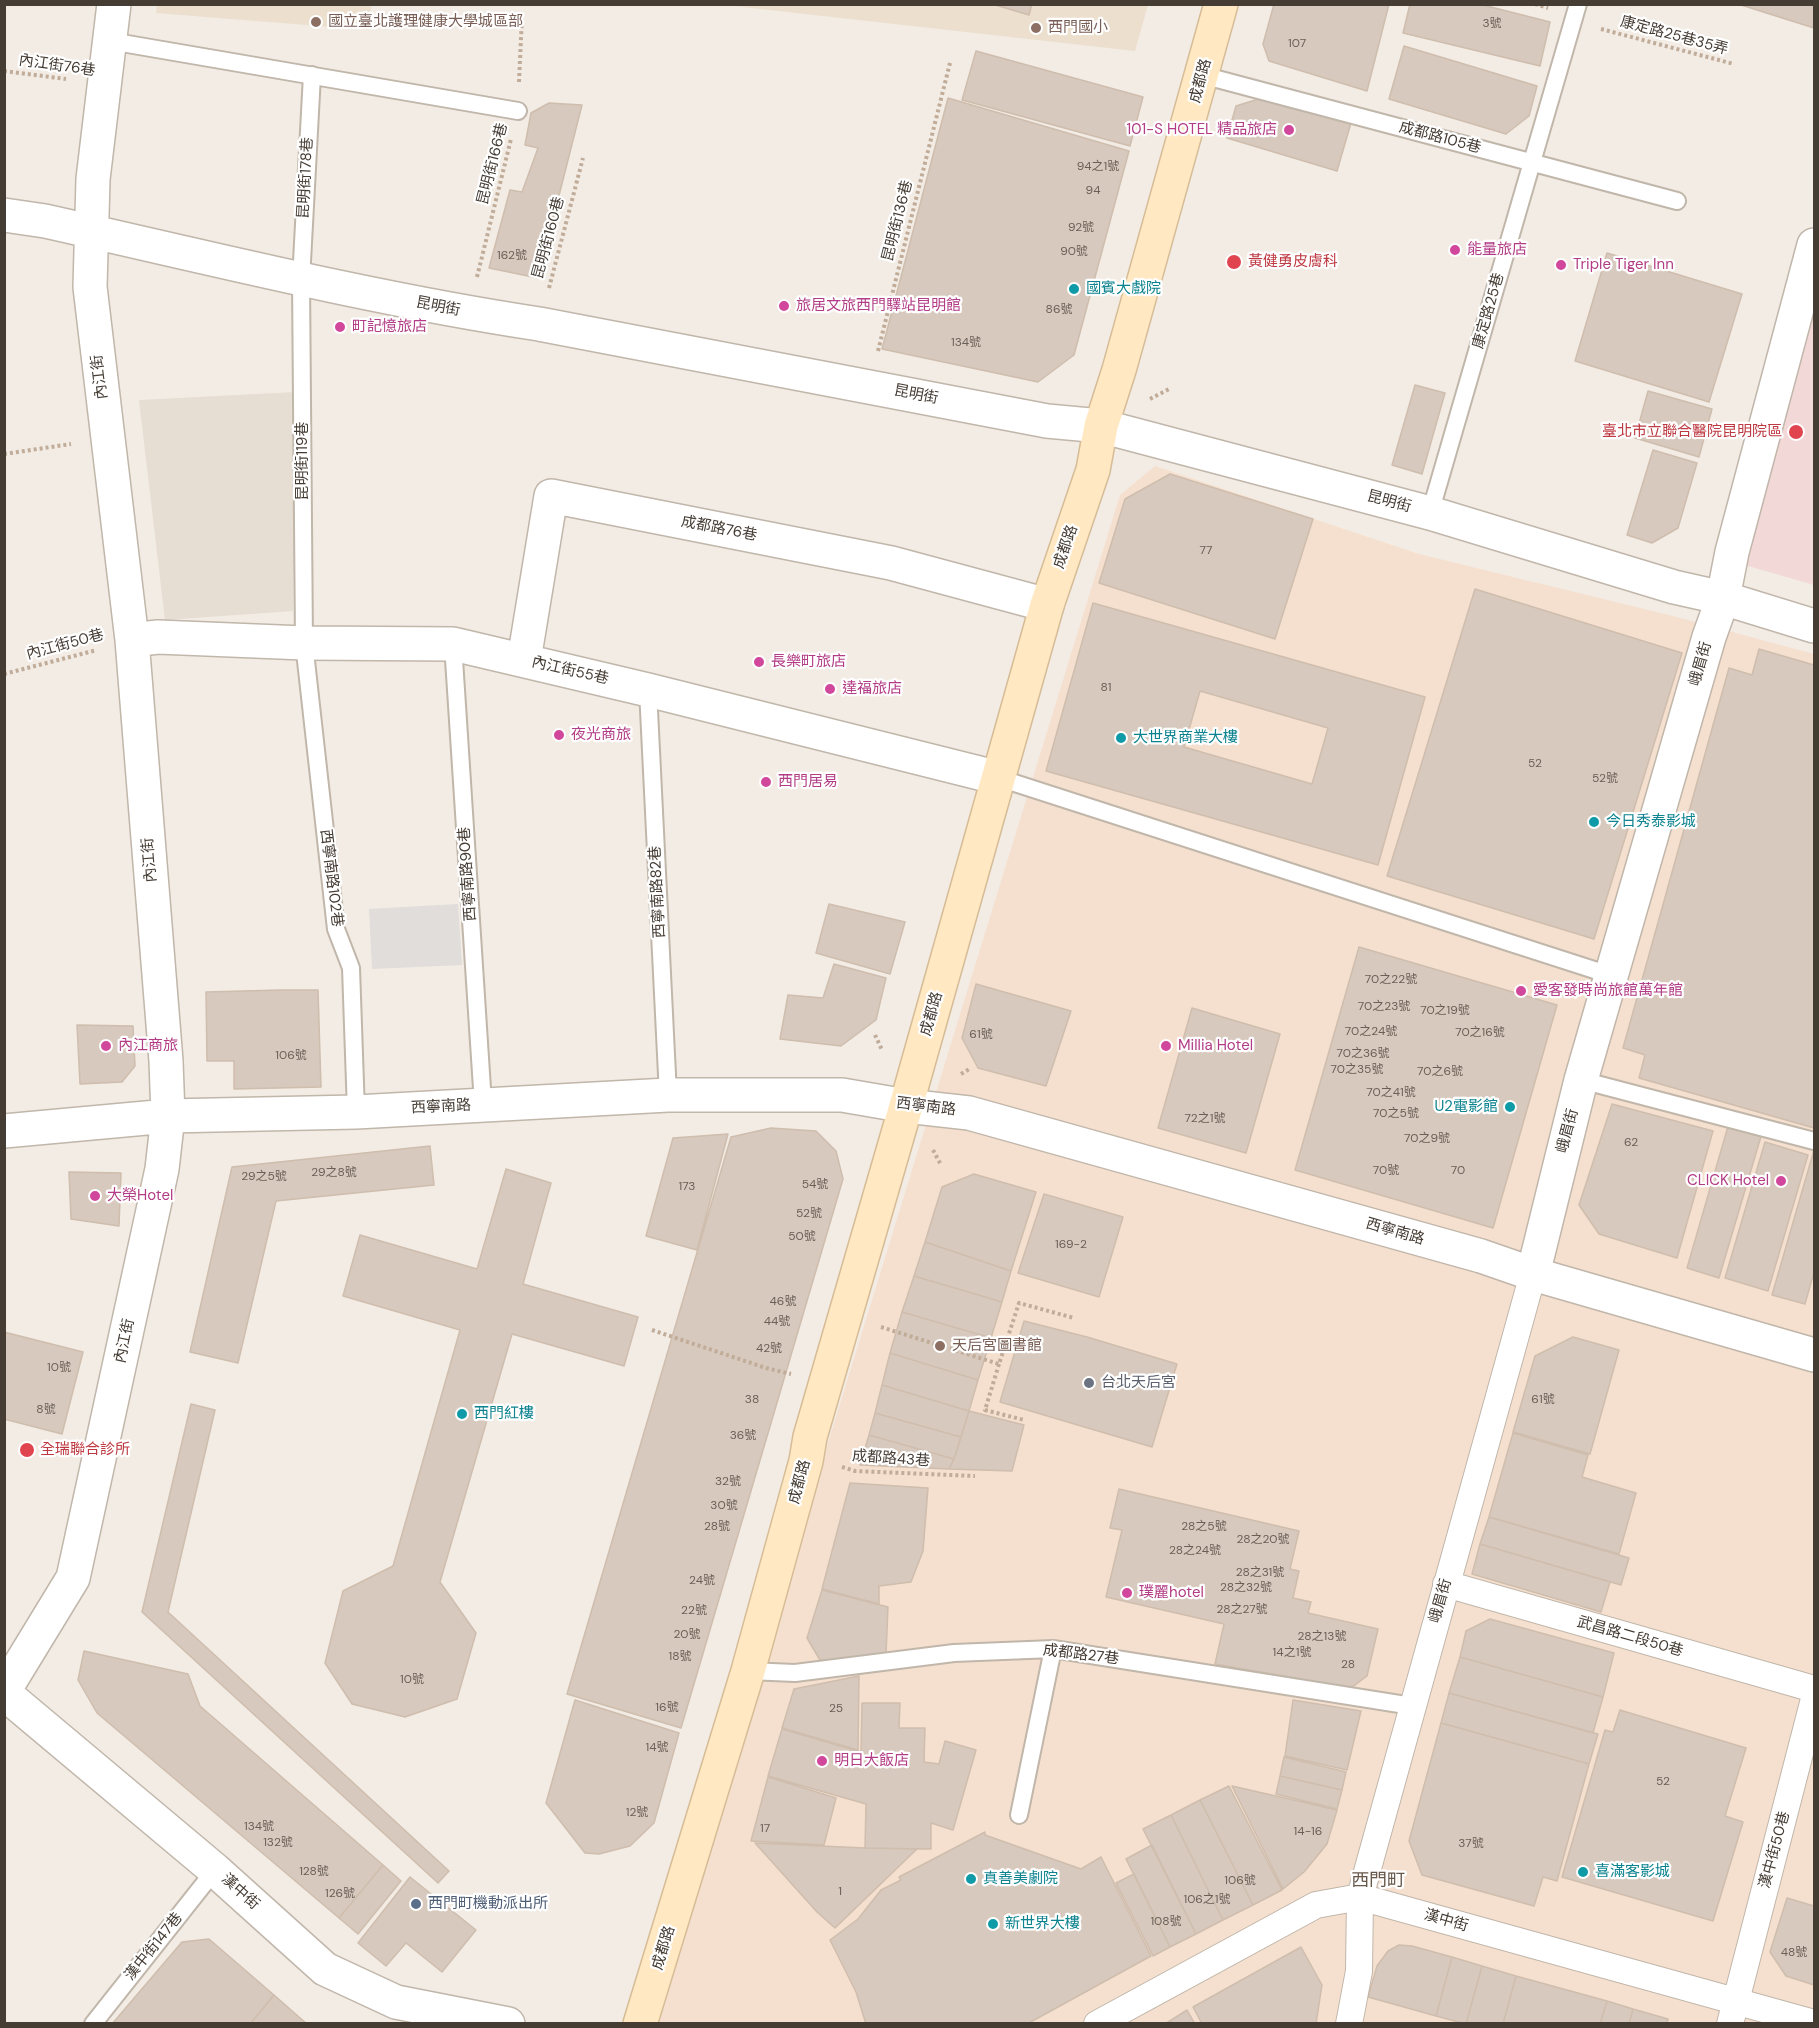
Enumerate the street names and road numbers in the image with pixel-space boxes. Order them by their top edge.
street label: 康定路25巷35弄 [1618,13,1730,59]
street label: 內江街76巷 [18,52,96,80]
street label: 成都路 [1186,57,1216,105]
street label: 成都路105巷 [1397,118,1483,158]
street label: 昆明街166巷 [474,121,512,207]
street label: 昆明街178巷 [295,137,317,219]
street label: 昆明街136巷 [879,179,917,263]
street label: 昆明街160巷 [529,195,569,281]
street label: 康定路25巷 [1470,271,1508,351]
street label: 昆明街 [414,294,462,320]
street label: 內江街 [88,354,112,400]
street label: 昆明街 [892,382,940,408]
street label: 昆明街119巷 [294,422,312,500]
street label: 昆明街 [1365,487,1413,517]
street label: 成都路76巷 [679,513,759,545]
street label: 成都路 [1050,523,1082,571]
street label: 內江街50巷 [24,626,106,664]
street label: 峨眉街 [1686,640,1716,688]
street label: 內江街55巷 [530,653,610,689]
street label: 西寧南路90巷 [456,826,480,922]
street label: 西寧南路102巷 [316,828,346,928]
street label: 內江街 [139,837,161,883]
street label: 西寧南路82巷 [647,845,669,939]
street label: 成都路 [917,990,947,1038]
street label: 西寧南路 [895,1094,957,1120]
street label: 西寧南路 [411,1096,471,1118]
street label: 峨眉街 [1553,1107,1583,1155]
street label: 西寧南路 [1364,1215,1426,1249]
street label: 內江街 [112,1317,138,1365]
street label: 成都路43巷 [851,1447,931,1471]
street label: 成都路 [785,1458,815,1506]
street label: 峨眉街 [1426,1577,1456,1625]
street label: 武昌路二段50巷 [1575,1613,1685,1661]
street label: 成都路27巷 [1042,1641,1120,1669]
street label: 漢中街50巷 [1756,1809,1794,1891]
street label: 漢中街 [217,1870,263,1914]
street label: 漢中街 [1422,1906,1470,1936]
street label: 漢中街147巷 [121,1910,187,1984]
street label: 成都路 [649,1924,679,1972]

